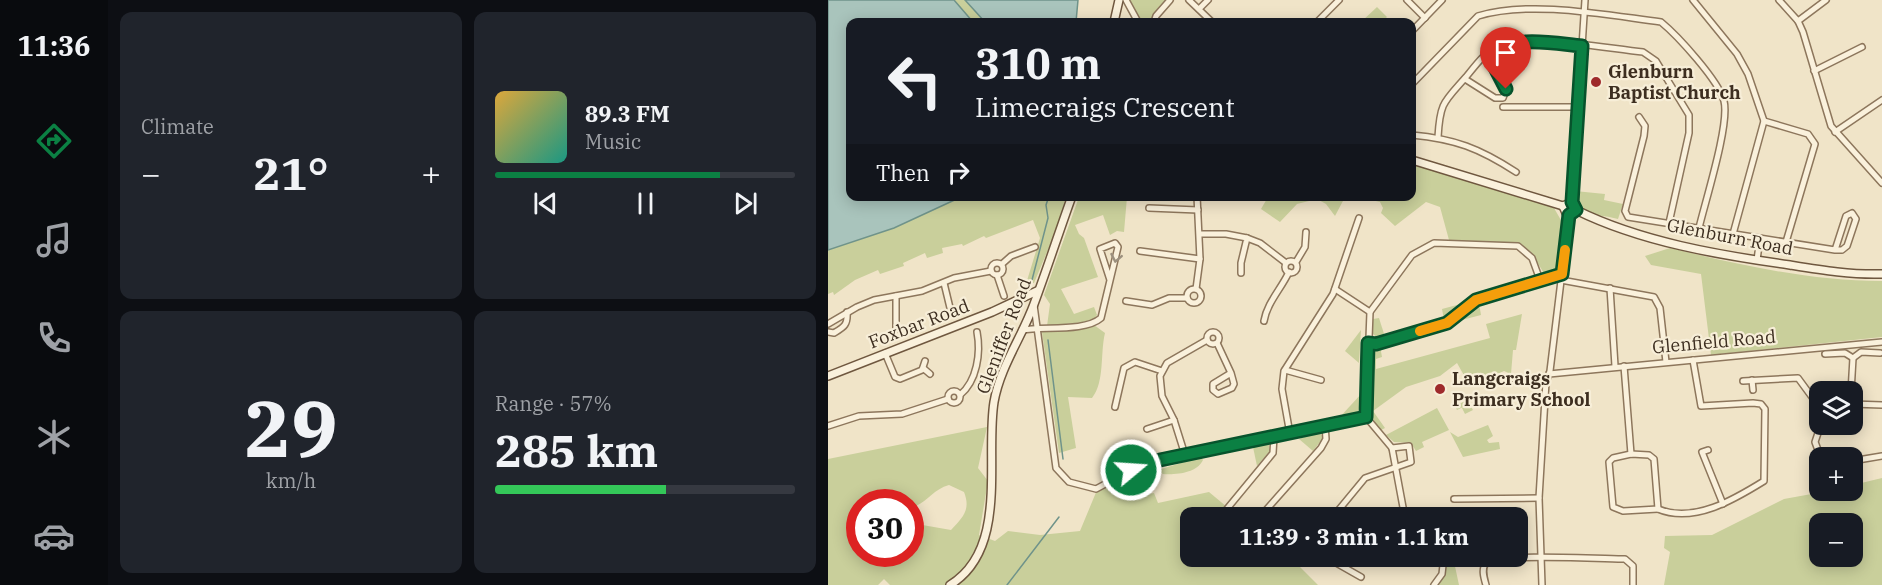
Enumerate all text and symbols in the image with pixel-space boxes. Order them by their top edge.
pin [1480,27,1531,89]
text: 11:36 [18,28,90,63]
text: 310 m [975,36,1101,91]
icon: arrive [1489,36,1522,69]
icon: left [876,42,954,120]
place label: Glenburn Baptist Church [1608,60,1741,104]
marker: Glenburn Baptist Church [1589,75,1603,89]
text: Limecraigs Crescent [975,89,1235,124]
text: 89.3 FM [585,99,670,128]
text: Climate [141,113,214,140]
icon: directions [33,120,75,162]
text: Music [585,128,641,155]
text: 21° [253,144,329,202]
text: − [141,152,161,195]
text: + [421,152,441,195]
icon: right [942,156,975,189]
text: Then [876,158,930,187]
icon: previous [529,187,562,220]
icon: pause [629,187,662,220]
icon: next [729,187,762,220]
street label: Glenburn Road [1665,213,1795,260]
icon: music [33,219,75,261]
one-way arrow [1110,253,1123,263]
street label: Gleniffer Road [971,275,1036,397]
street label: Foxbar Road [865,294,973,353]
icon: phone [33,317,75,359]
street label: Glenfield Road [1651,325,1777,358]
place label: Langcraigs Primary School [1452,367,1590,411]
text: 29 [244,377,338,478]
map controls [1809,381,1863,567]
button: layers [1809,381,1863,435]
marker: Langcraigs Primary School [1433,382,1447,396]
text: Range · 57% [495,390,612,417]
icon: climate [33,416,75,458]
text: 285 km [495,421,658,479]
position arrow [1099,438,1163,502]
button: + [1809,447,1863,501]
text: km/h [266,467,316,494]
speed limit sign: 30 [846,489,924,567]
button: − [1809,513,1863,567]
icon: car [33,515,75,557]
text: 11:39 · 3 min · 1.1 km [1239,522,1469,551]

